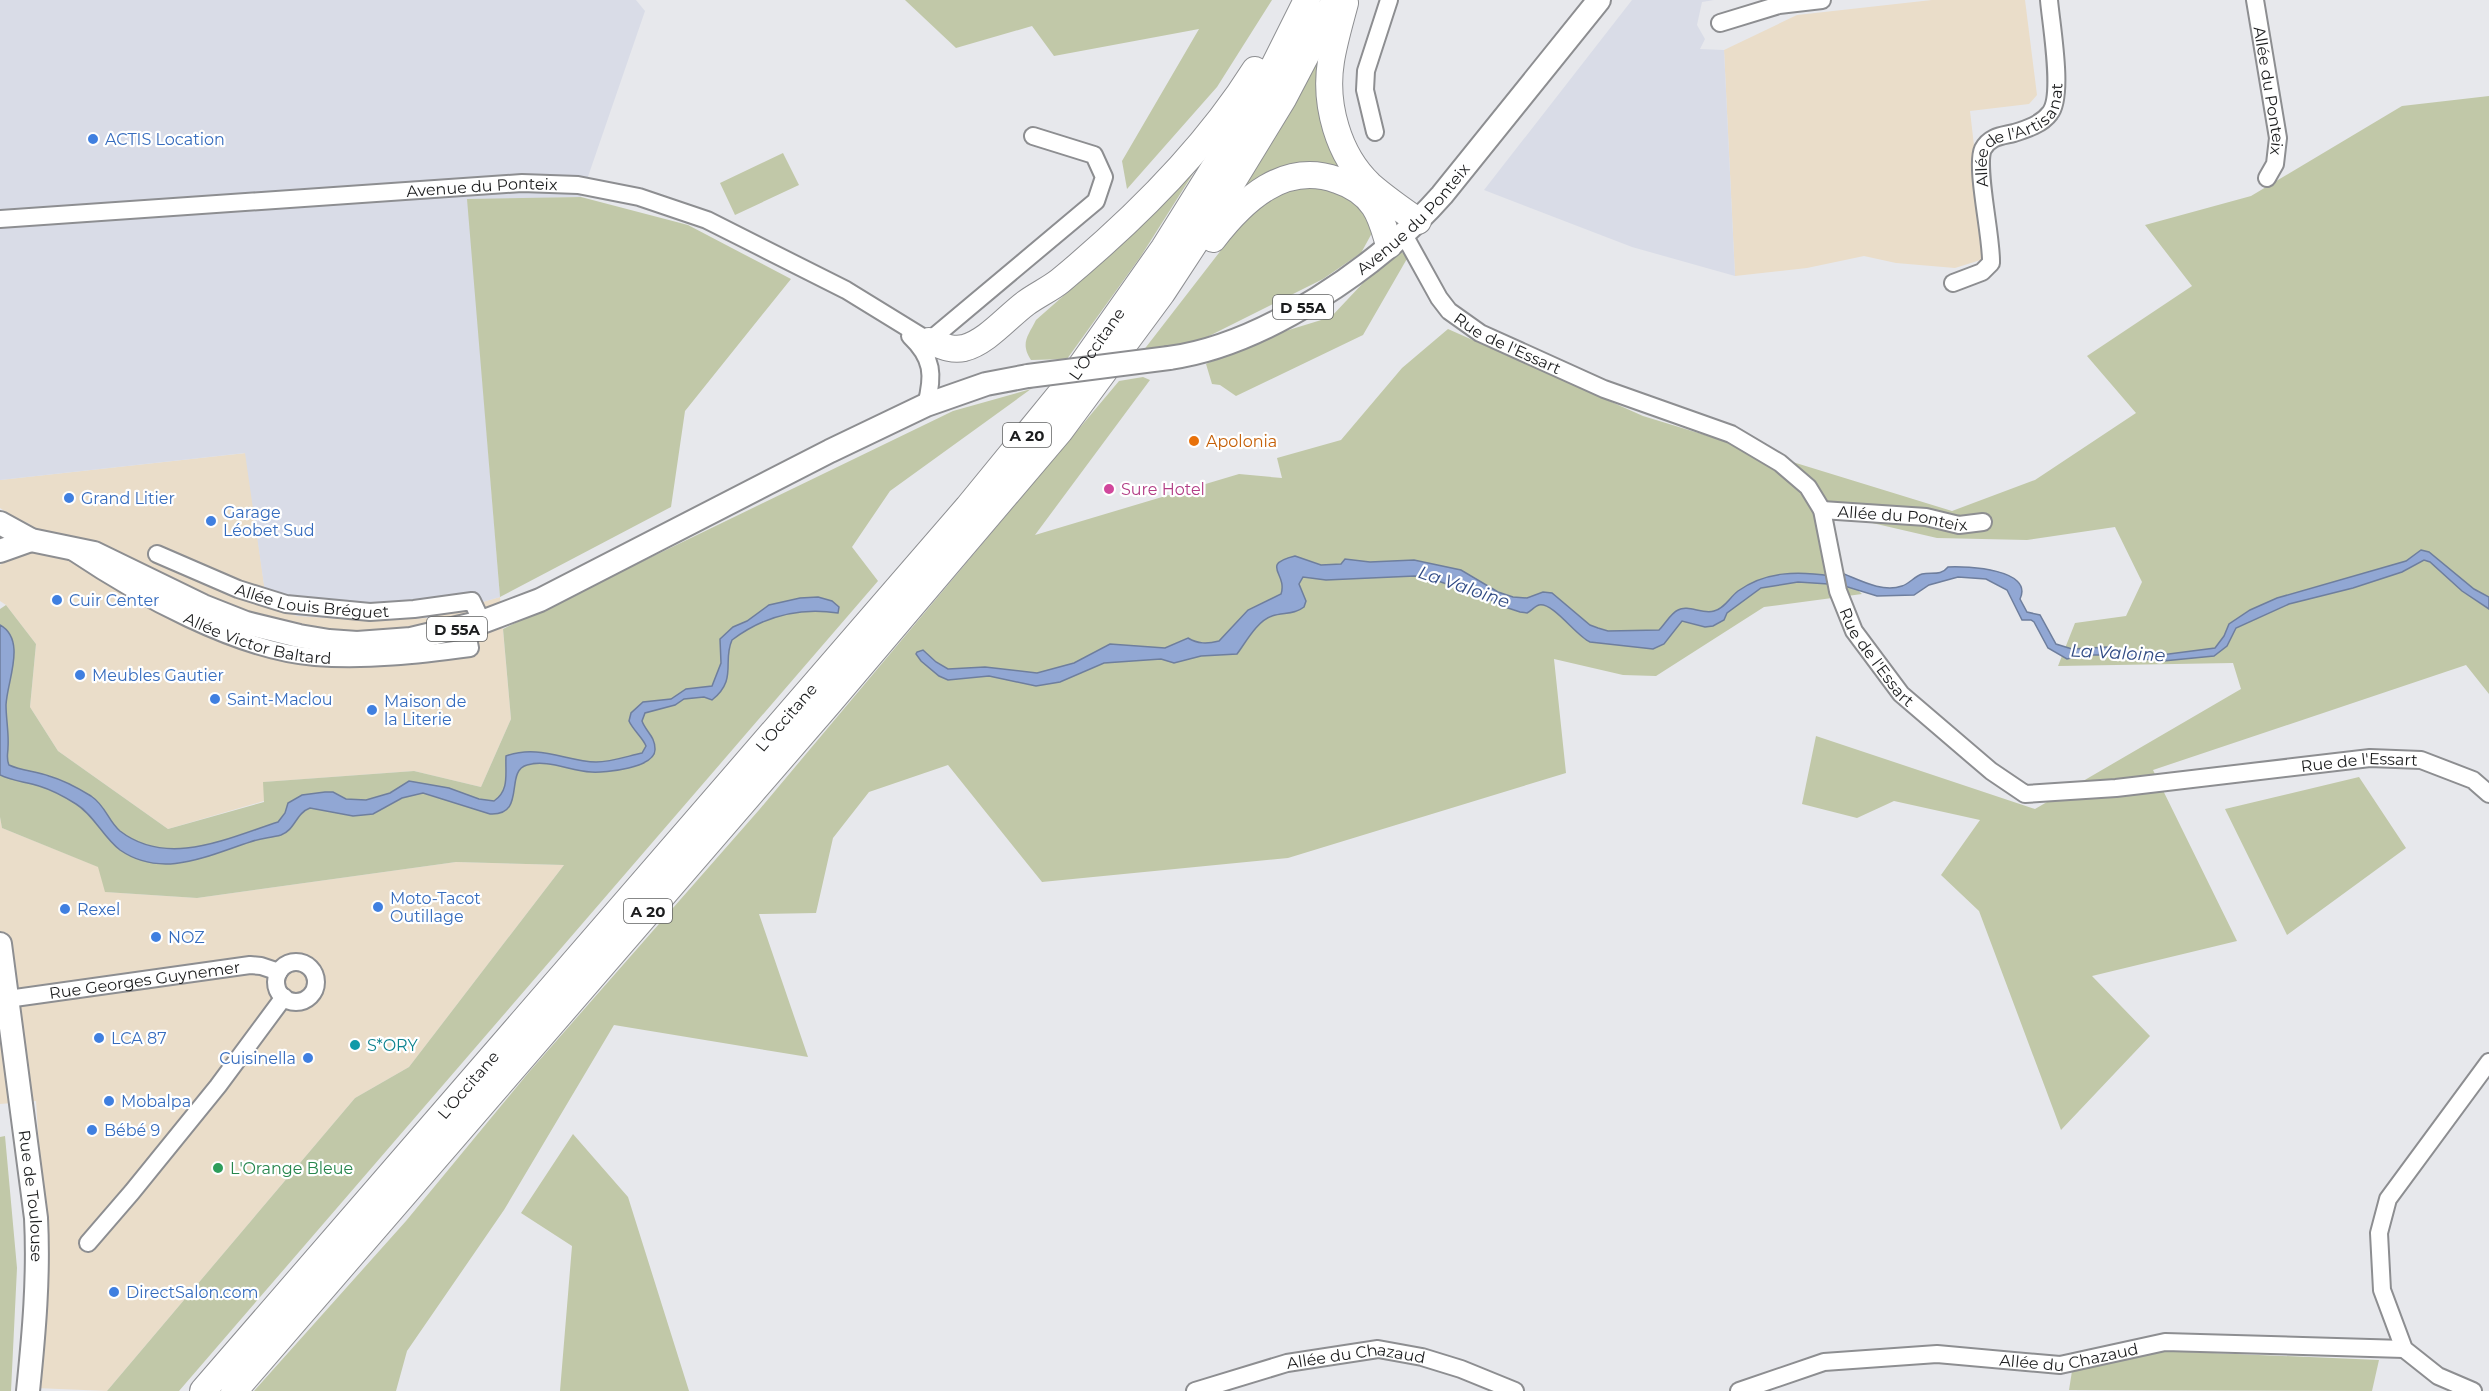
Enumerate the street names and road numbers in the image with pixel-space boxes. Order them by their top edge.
street label: Allée du Ponteix [2250,25,2288,157]
street label: Allée de l'Artisanat [1971,82,2066,188]
street label: Avenue du Ponteix [1353,159,1474,278]
street label: Avenue du Ponteix [406,173,558,200]
road number: D 55A [1273,295,1333,319]
street label: L'Occitane [1065,304,1128,383]
street label: Rue de l'Essart [1451,308,1565,378]
road number: A 20 [1003,423,1051,447]
street label: Allée du Ponteix [1837,502,1969,534]
street label: Allée Louis Bréguet [233,579,390,622]
street label: Rue de l'Essart [1836,605,1918,711]
street label: Allée Victor Baltard [181,608,332,667]
road number: D 55A [427,617,487,641]
street label: L'Occitane [751,679,821,755]
street label: Rue de l'Essart [2300,748,2419,776]
road number: A 20 [624,899,672,923]
street label: Rue Georges Guynemer [48,957,241,1003]
street label: L'Occitane [433,1047,503,1123]
street label: Rue de Toulouse [15,1129,46,1262]
street label: Allée du Chazaud [1999,1339,2140,1375]
street label: Allée du Chazaud [1285,1340,1427,1372]

